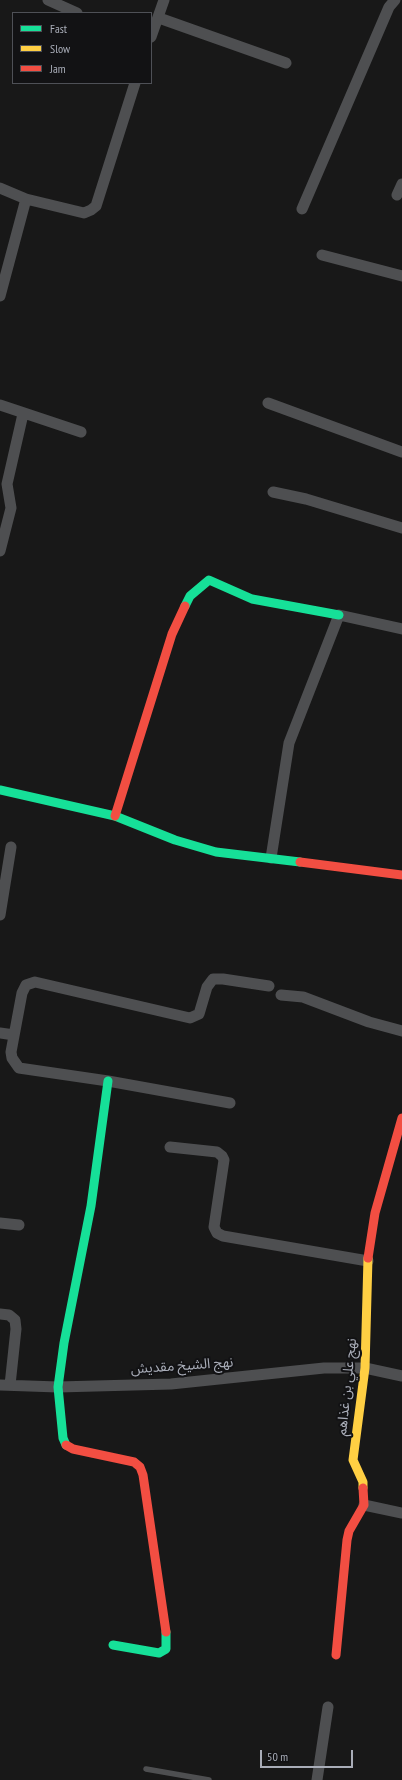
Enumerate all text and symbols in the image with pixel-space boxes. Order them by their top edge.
legend [12,12,152,84]
text: Fast [50,21,67,36]
text: Slow [50,41,70,56]
text: Jam [50,61,66,76]
street label: نهج علي بن غذاهم [334,1337,360,1437]
street label: نهج الشيخ مقديش [130,1354,234,1378]
scale bar [262,1742,355,1768]
text: 50 m [267,1749,288,1764]

